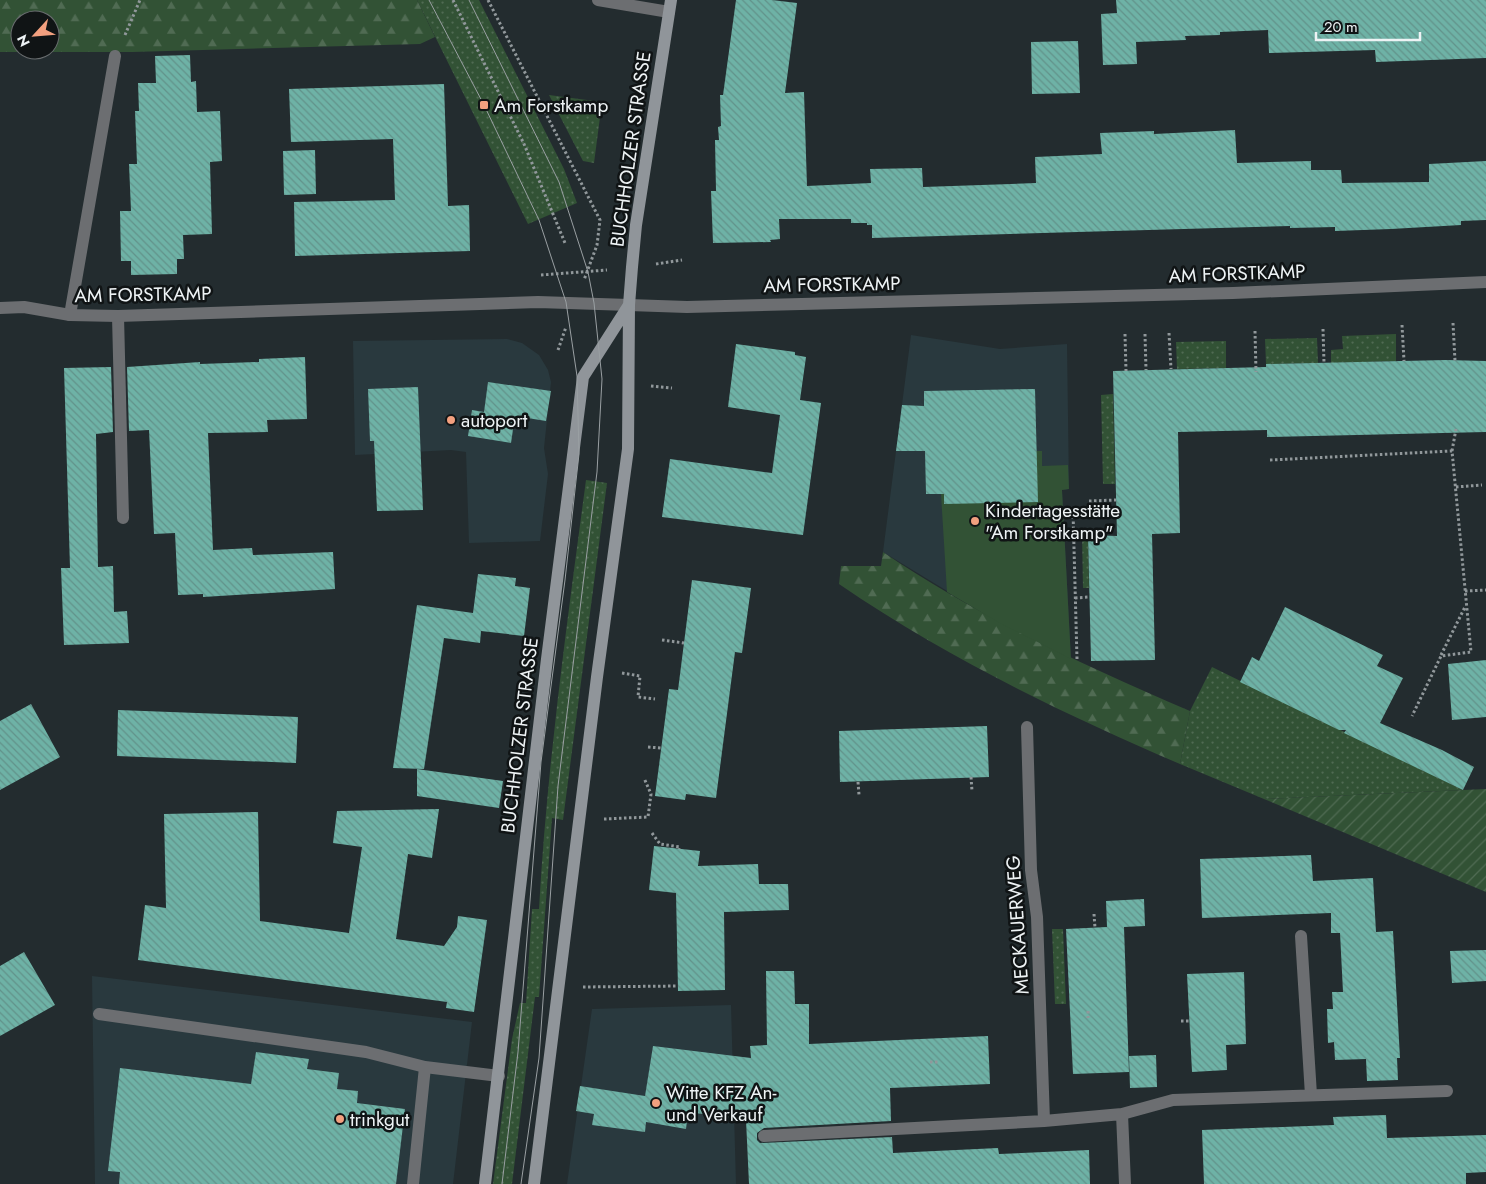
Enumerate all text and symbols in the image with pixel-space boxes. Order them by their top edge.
north arrow [10,10,60,60]
scale bar [1316,10,1420,42]
text: 20 m [1324,16,1358,38]
text: N [12,31,35,50]
street label: BUCHHOLZER STRASSE [603,50,658,249]
place label: Am Forstkamp [494,92,608,119]
marker: Am Forstkamp [478,99,490,111]
street label: AM FORSTKAMP [1168,258,1306,289]
street label: AM FORSTKAMP [763,270,901,299]
street label: AM FORSTKAMP [74,280,212,309]
place label: autoport [461,407,528,434]
marker: autoport [445,414,457,426]
place label: Kindertagesstätte "Am Forstkamp" [985,497,1120,546]
marker: Kindertagesstätte "Am Forstkamp" [969,515,981,527]
street label: BUCHHOLZER STRASSE [494,636,545,835]
street label: MECKAUERWEG [999,855,1036,995]
place label: Witte KFZ An- und Verkauf [666,1079,777,1128]
marker: Witte KFZ An- und Verkauf [650,1097,662,1109]
place label: trinkgut [350,1106,410,1133]
marker: trinkgut [334,1113,346,1125]

